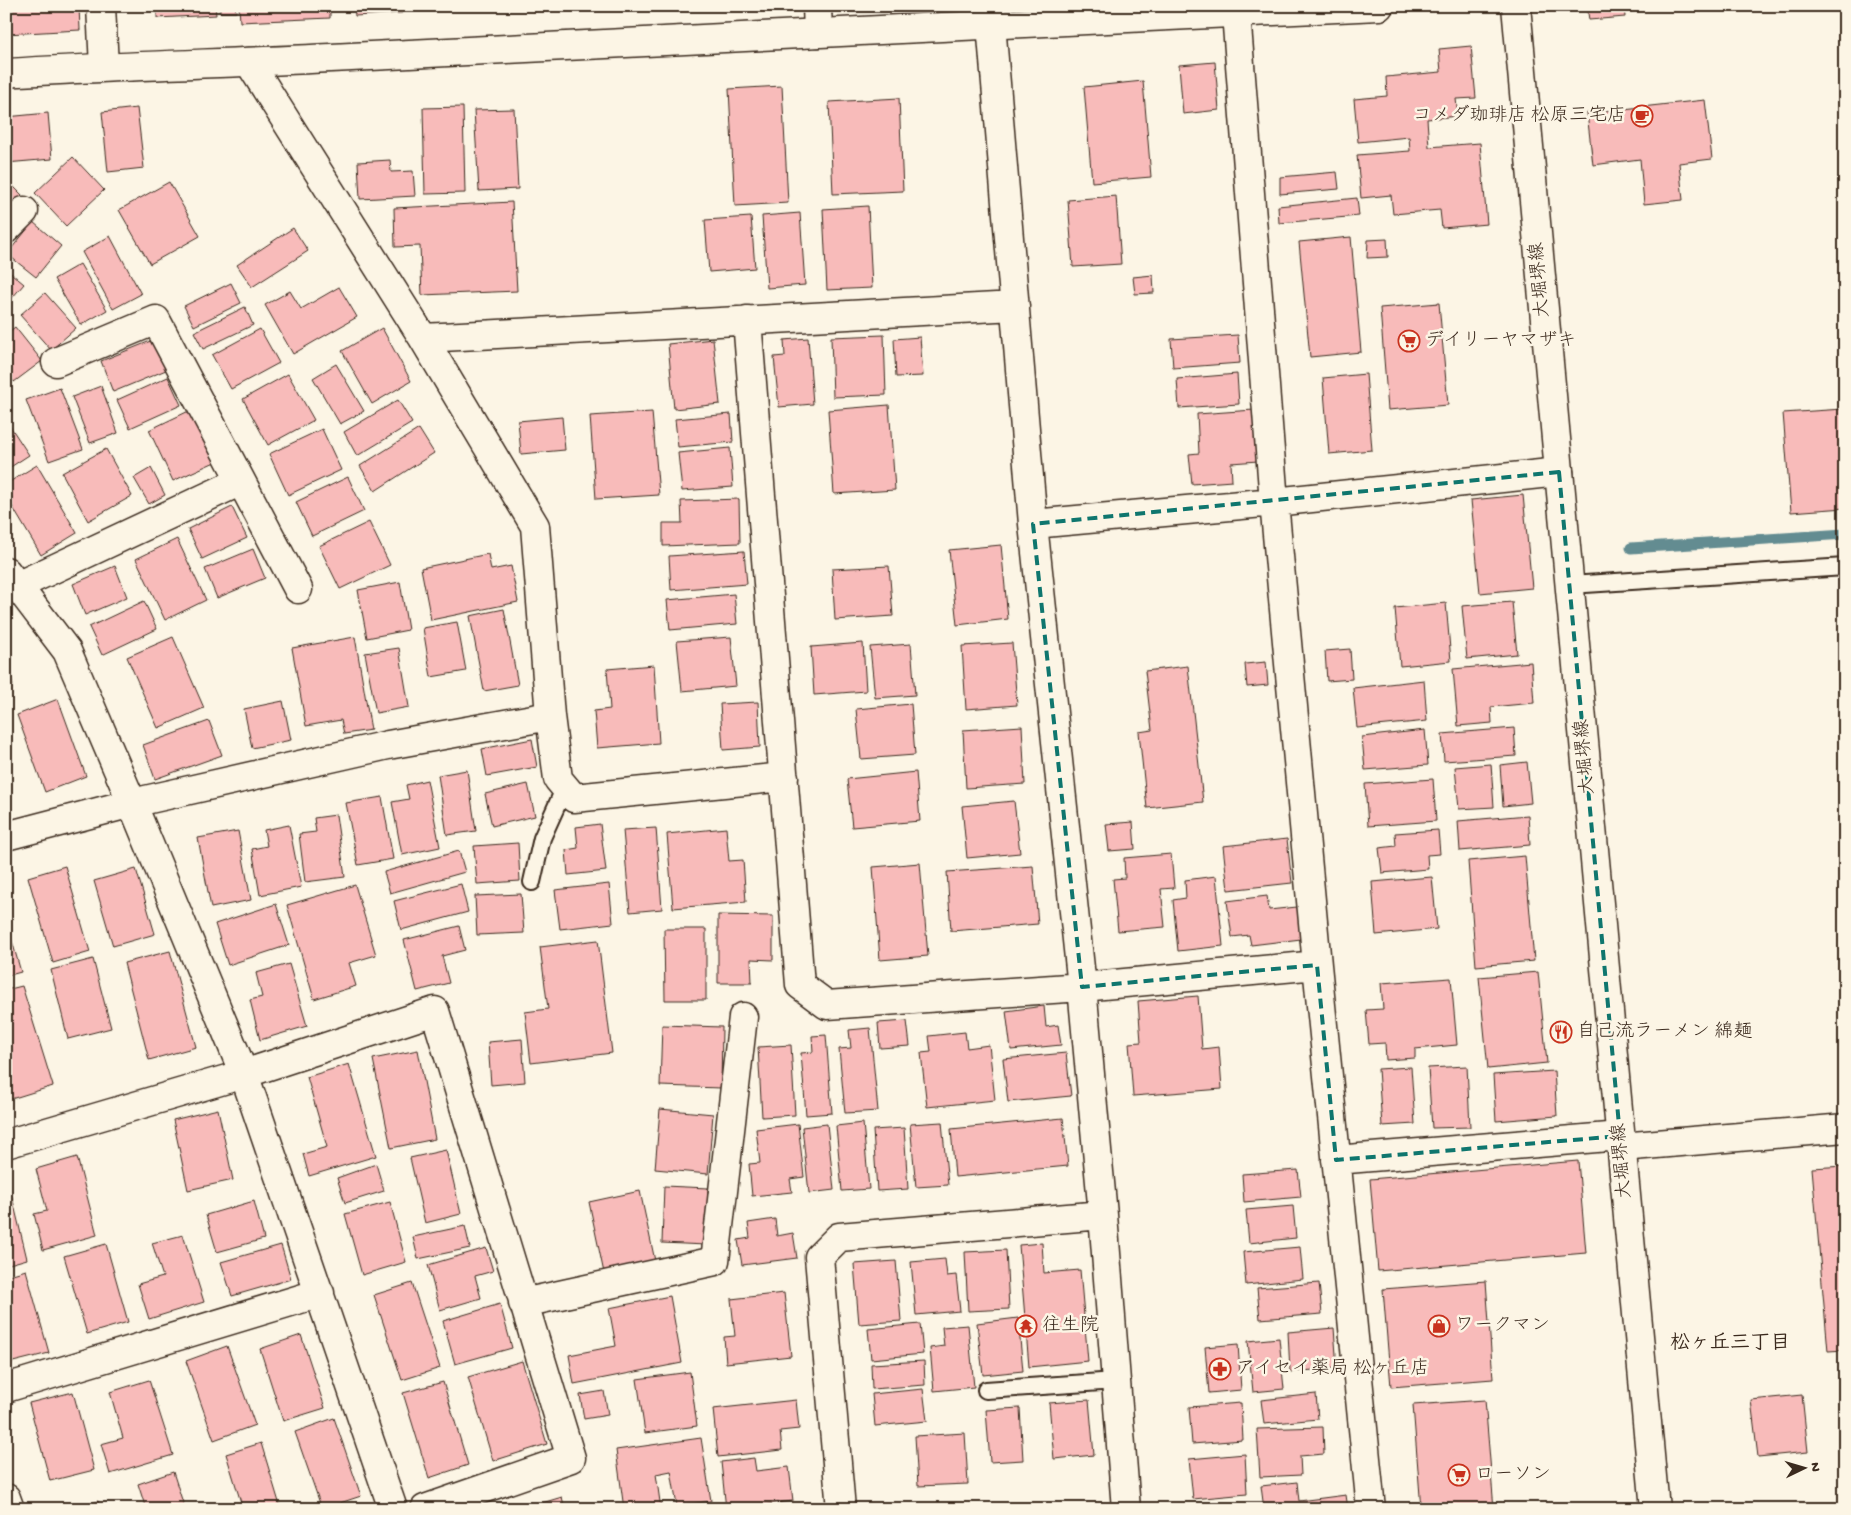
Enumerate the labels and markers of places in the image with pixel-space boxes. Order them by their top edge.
place label: コメダ珈琲店 松原三宅店 [1412,104,1626,128]
cafe icon: コメダ珈琲店 松原三宅店 [1630,104,1654,128]
supermarket icon: デイリーヤマザキ [1397,329,1421,353]
place label: デイリーヤマザキ [1425,330,1576,353]
restaurant icon: 自己流ラーメン 綿麺 [1549,1020,1573,1044]
place label: 自己流ラーメン 綿麺 [1577,1020,1753,1044]
temple icon: 往生院 [1014,1314,1038,1338]
place label: 往生院 [1042,1314,1099,1338]
shop icon: ワークマン [1427,1314,1451,1338]
place label: ワークマン [1455,1315,1550,1338]
pharmacy icon: アイセイ薬局 松ヶ丘店 [1208,1357,1232,1381]
place label: アイセイ薬局 松ヶ丘店 [1236,1357,1429,1381]
supermarket icon: ローソン [1447,1463,1471,1487]
place label: ローソン [1475,1464,1551,1487]

